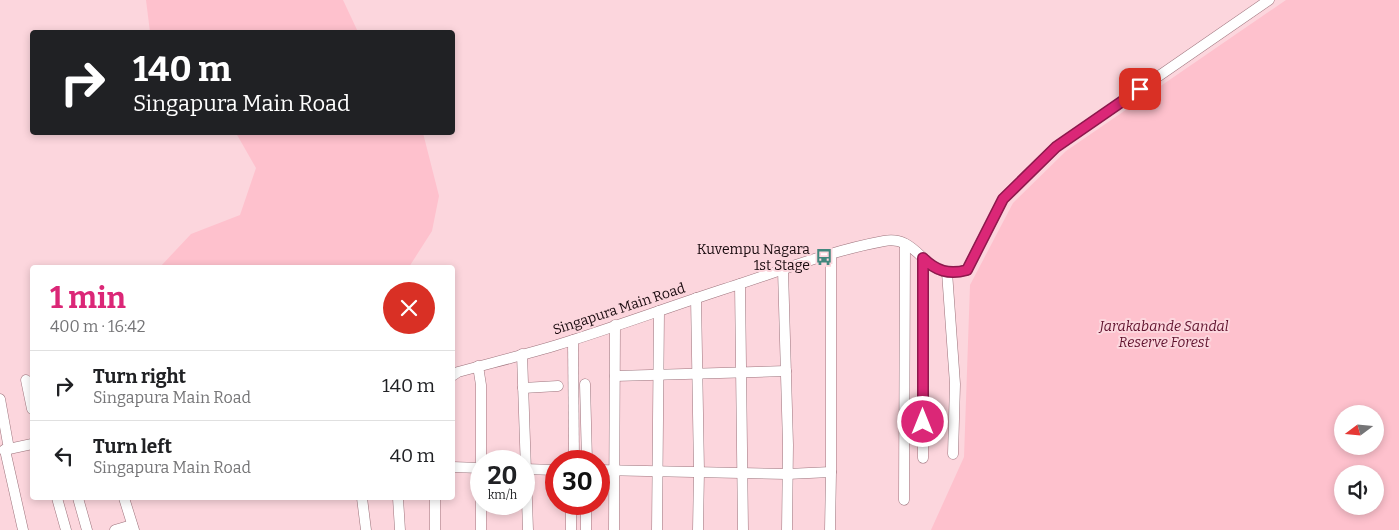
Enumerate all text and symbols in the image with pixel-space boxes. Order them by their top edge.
text: 140 m [133,48,231,90]
icon: right [50,50,115,115]
pin [1119,68,1161,110]
icon: arrive [1126,75,1154,103]
text: Singapura Main Road [133,90,350,117]
place label: Kuvempu Nagara 1st Stage [697,241,810,274]
bus stop icon: Kuvempu Nagara 1st Stage [814,247,834,267]
text: 1 min [50,280,126,316]
street label: Singapura Main Road [551,280,687,338]
button: close [383,282,435,334]
text: 400 m · 16:42 [50,317,145,336]
park label: Jarakabande Sandal Reserve Forest [1097,318,1229,351]
text: Turn right [93,365,186,388]
icon: right [50,372,78,400]
text: 140 m [382,374,435,397]
text: Singapura Main Road [93,388,251,407]
position arrow [896,395,948,447]
north arrow [1334,405,1384,455]
map controls [1334,405,1384,515]
text: Turn left [93,435,172,458]
icon: left [50,442,78,470]
text: 40 m [390,444,435,467]
speed limit sign: 30 [545,450,610,515]
text: Singapura Main Road [93,458,251,477]
text: 20 [488,461,517,491]
button: sound [1334,465,1384,515]
text: km/h [488,488,517,502]

